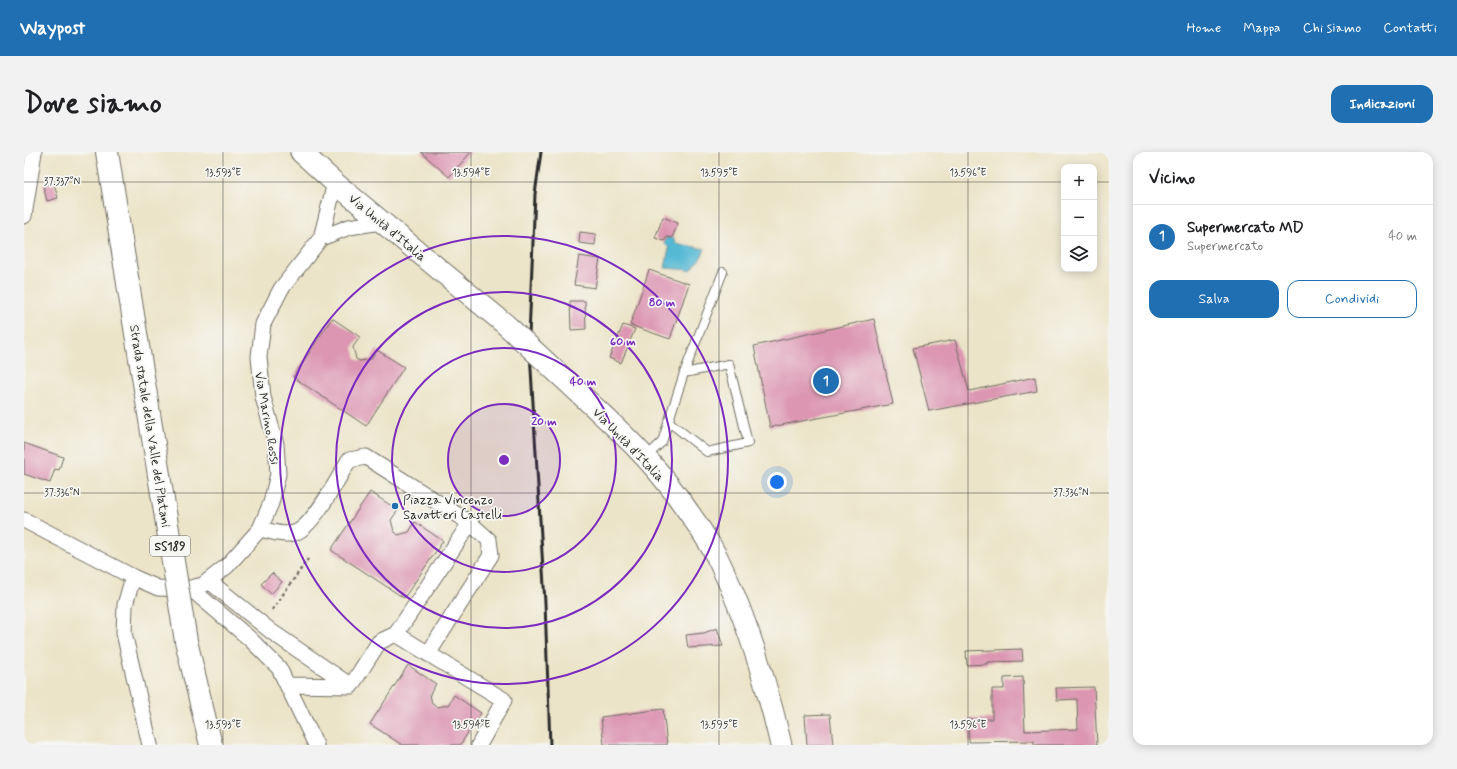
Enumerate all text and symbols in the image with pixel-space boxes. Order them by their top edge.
text: Waypost [20,16,85,41]
text: Home [1186,19,1221,37]
text: Mappa [1243,19,1281,37]
text: Chi siamo [1303,19,1361,37]
text: Contatti [1383,19,1437,37]
button: Indicazioni [1331,85,1433,123]
text: Dove siamo [24,86,162,123]
map controls [1061,164,1097,272]
button: + [1061,164,1097,200]
text: 13.593°E [205,166,241,180]
text: 13.594°E [452,166,490,180]
text: 13.595°E [700,166,738,180]
text: 13.596°E [950,166,987,180]
text: Vicino [1149,167,1195,189]
text: 37.337°N [44,175,80,189]
street label: Via Unità d'Italia [345,191,430,266]
button: − [1061,200,1097,236]
text: Supermercato MD [1187,218,1304,238]
text: 1 [1159,228,1165,245]
text: 40 m [1388,228,1417,245]
button: layers [1061,236,1097,272]
text: Supermercato [1187,238,1263,255]
button: Salva [1149,280,1279,318]
button: Condividi [1287,280,1417,318]
text: 80 m [649,295,676,311]
street label: Strada statale della Valle del Platani [125,324,174,529]
text: 60 m [610,334,636,350]
pin: 1 [813,366,839,396]
street label: Via Marino Rossi [250,371,283,466]
text: 40 m [570,374,597,390]
street label: Via Unità d'Italia [588,404,668,486]
text: 20 m [531,414,557,430]
centre of rings [497,453,511,467]
your location [767,472,787,492]
text: 37.336°N [44,486,80,500]
text: 37.336°N [1053,486,1089,500]
place label: Piazza Vincenzo Savatteri Castelli [403,492,502,524]
marker: Piazza Vincenzo Savatteri Castelli [390,501,400,511]
road number: SS189 [150,536,190,556]
text: 13.593°E [205,718,241,732]
text: 13.594°E [452,718,490,732]
text: 13.595°E [700,718,738,732]
text: 13.596°E [950,718,987,732]

